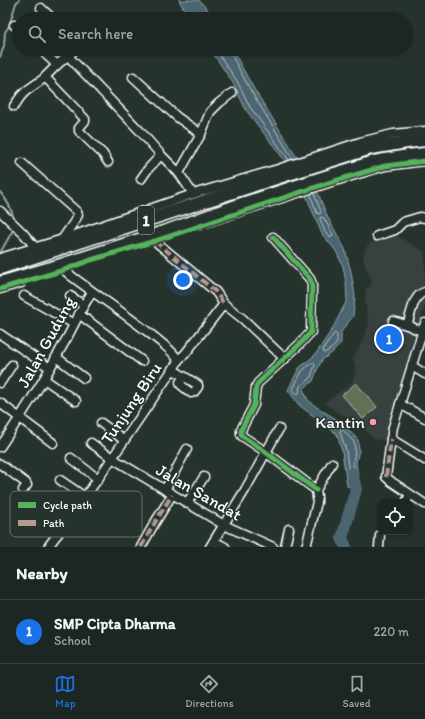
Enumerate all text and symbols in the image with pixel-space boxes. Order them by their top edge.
search box [12,12,413,56]
icon: search [26,23,48,45]
text: Search here [58,25,133,43]
road number: 1 [138,206,154,234]
your location [173,270,193,290]
street label: Jalan Gudung [13,293,79,391]
pin: 1 [376,324,402,354]
street label: Tunjung Biru [96,358,166,448]
place label: Kantin [315,412,365,432]
marker: Kantin [368,417,378,427]
street label: Jalan Sandat [153,459,246,525]
legend [10,491,142,537]
text: Cycle path [43,499,92,512]
map controls [377,499,413,535]
button: locate [377,499,413,535]
text: Path [43,517,65,530]
text: Nearby [16,563,68,583]
text: SMP Cipta Dharma [54,615,176,633]
text: 1 [26,624,32,639]
text: 220 m [373,624,409,639]
text: School [54,633,91,648]
tab: Map [54,673,76,710]
tab: Directions [185,673,234,710]
tab: Saved [342,673,371,710]

